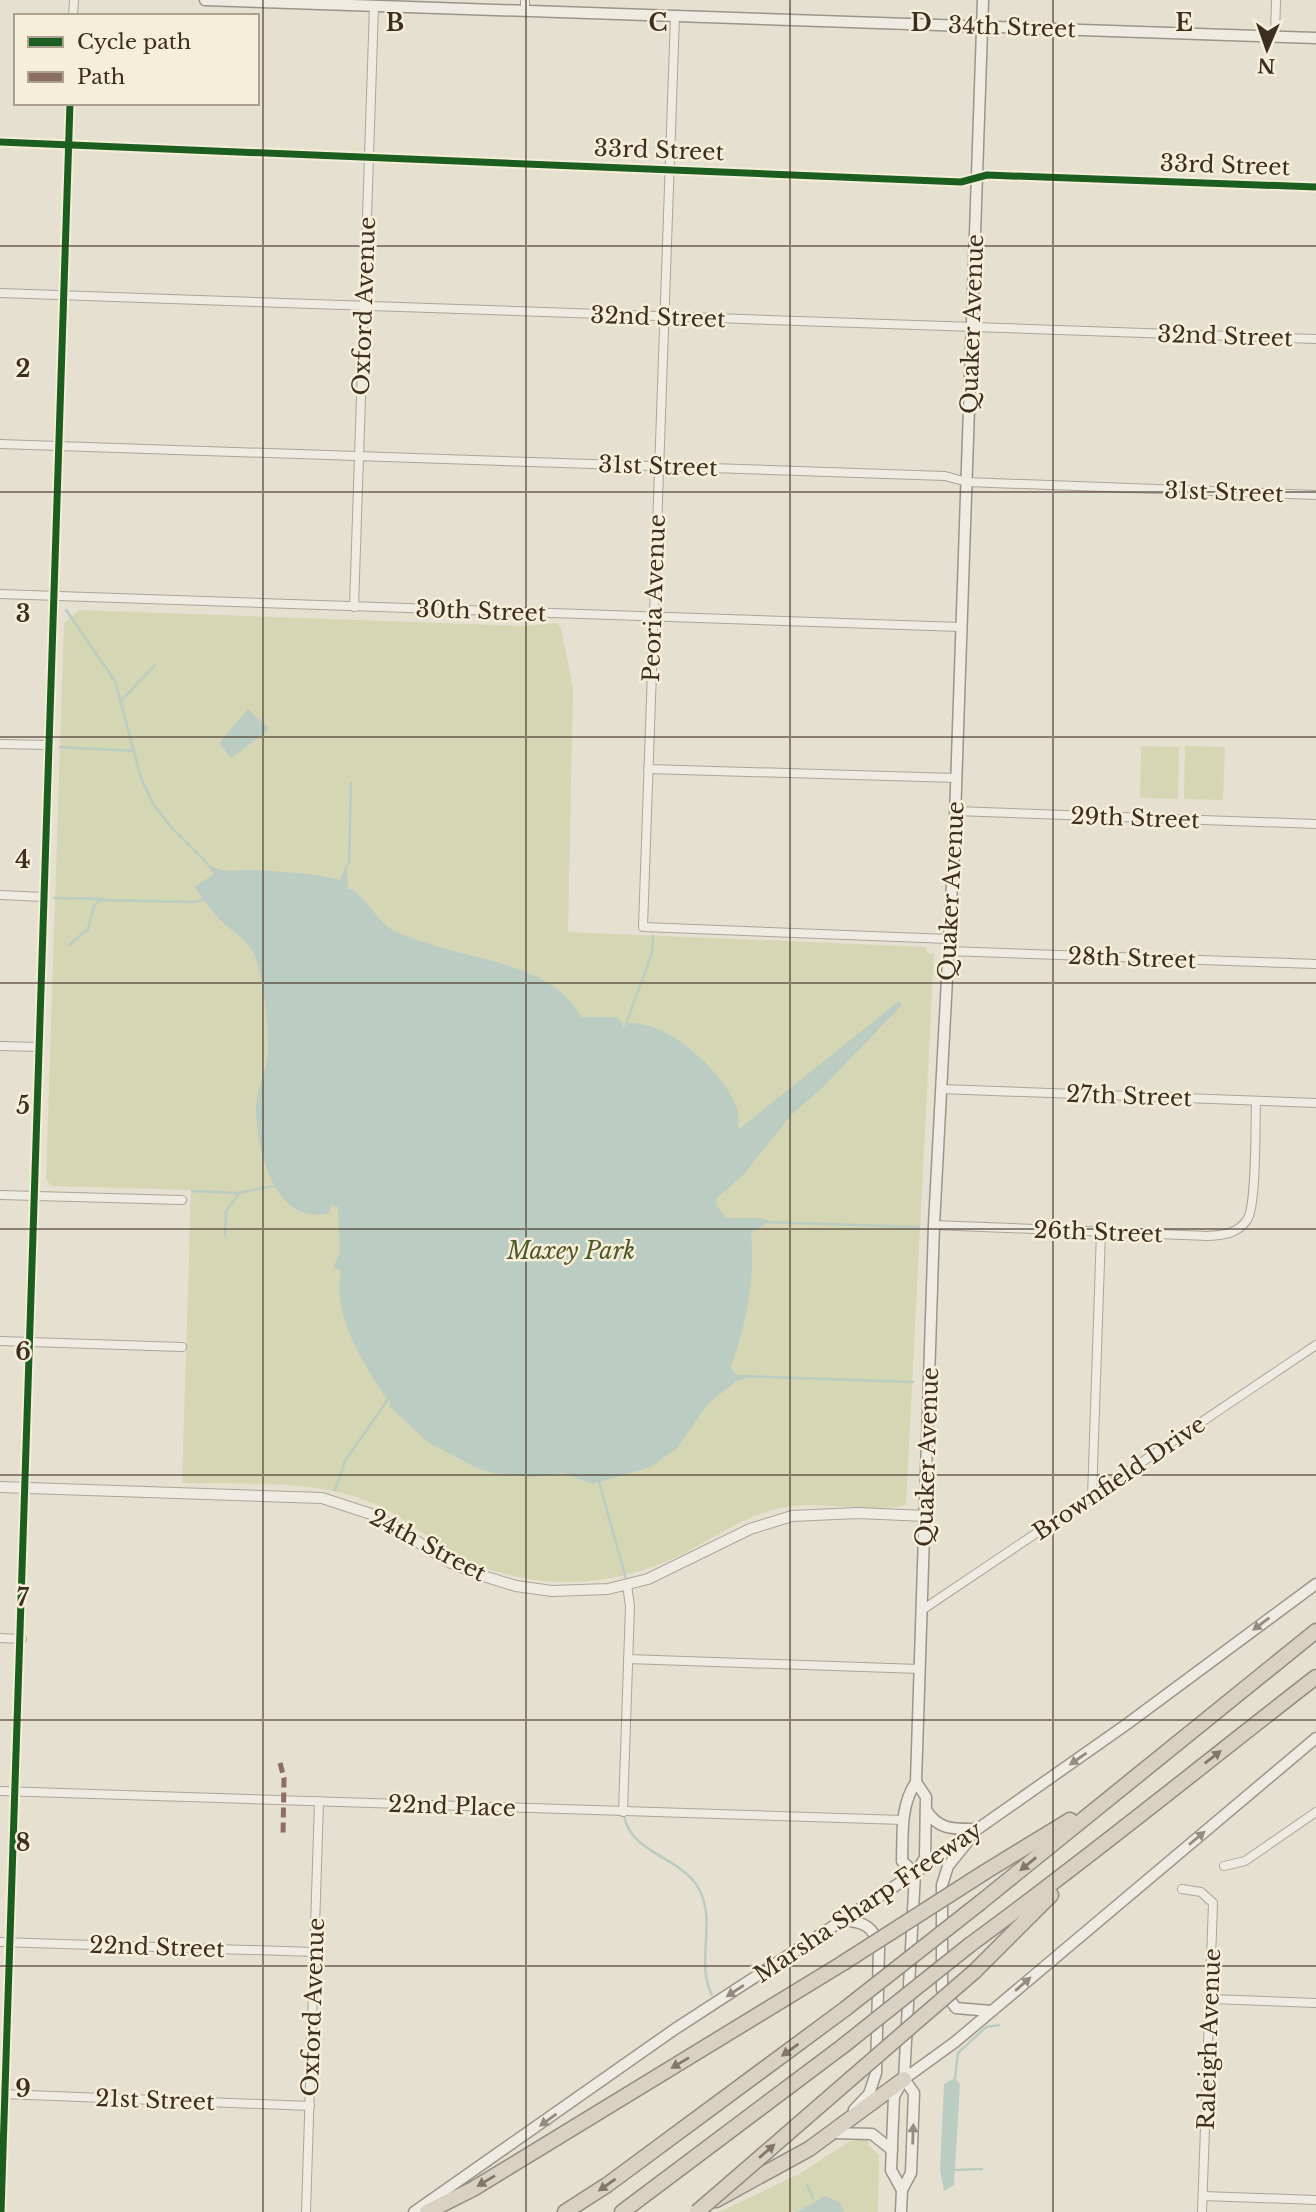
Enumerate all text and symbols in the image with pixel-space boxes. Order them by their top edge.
text: B [386,9,404,37]
text: C [649,9,667,37]
text: D [910,9,932,37]
text: E [1175,9,1193,37]
street label: 34th Street [948,11,1077,43]
legend [14,14,259,105]
north arrow [1232,14,1302,84]
text: Cycle path [77,29,191,55]
text: N [1257,54,1276,77]
text: Path [77,64,125,90]
street label: 33rd Street [593,134,725,166]
street label: 33rd Street [1159,149,1291,181]
street label: Oxford Avenue [347,216,381,396]
street label: Quaker Avenue [955,234,989,414]
street label: 32nd Street [590,301,726,333]
street label: 32nd Street [1157,320,1293,352]
text: 2 [16,355,30,383]
street label: 31st Street [598,450,718,482]
street label: 31st Street [1164,476,1284,508]
street label: Peoria Avenue [637,514,671,682]
street label: 30th Street [415,595,547,627]
text: 3 [16,600,30,628]
street label: Quaker Avenue [932,800,970,982]
street label: 29th Street [1070,802,1200,834]
text: 4 [15,846,31,874]
street label: 28th Street [1067,942,1197,974]
street label: 27th Street [1066,1080,1193,1112]
text: 5 [16,1092,30,1120]
street label: 26th Street [1033,1216,1163,1248]
park label: Maxey Park [506,1237,635,1265]
text: 6 [15,1338,31,1366]
street label: Quaker Avenue [910,1367,944,1547]
street label: Brownfield Drive [1027,1410,1211,1546]
street label: 24th Street [365,1503,491,1588]
text: 7 [17,1584,30,1612]
one-way arrow [1252,1617,1270,1631]
one-way arrow [1204,1750,1222,1764]
one-way arrow [1069,1752,1087,1766]
street label: 22nd Place [388,1790,516,1822]
street label: Marsha Sharp Freeway [749,1815,988,1989]
text: 8 [16,1829,30,1857]
one-way arrow [1187,1830,1205,1845]
one-way arrow [1020,1856,1038,1871]
street label: Oxford Avenue [296,1917,330,2097]
street label: 22nd Street [89,1931,225,1963]
street label: Raleigh Avenue [1192,1947,1226,2131]
one-way arrow [1014,1977,1031,1992]
one-way arrow [725,1984,744,1997]
one-way arrow [781,2043,799,2057]
one-way arrow [670,2056,689,2069]
text: 9 [15,2075,31,2103]
street label: 21st Street [95,2084,215,2116]
one-way arrow [539,2113,557,2127]
one-way arrow [907,2123,918,2145]
one-way arrow [759,2144,776,2159]
one-way arrow [476,2175,495,2188]
one-way arrow [598,2178,616,2192]

